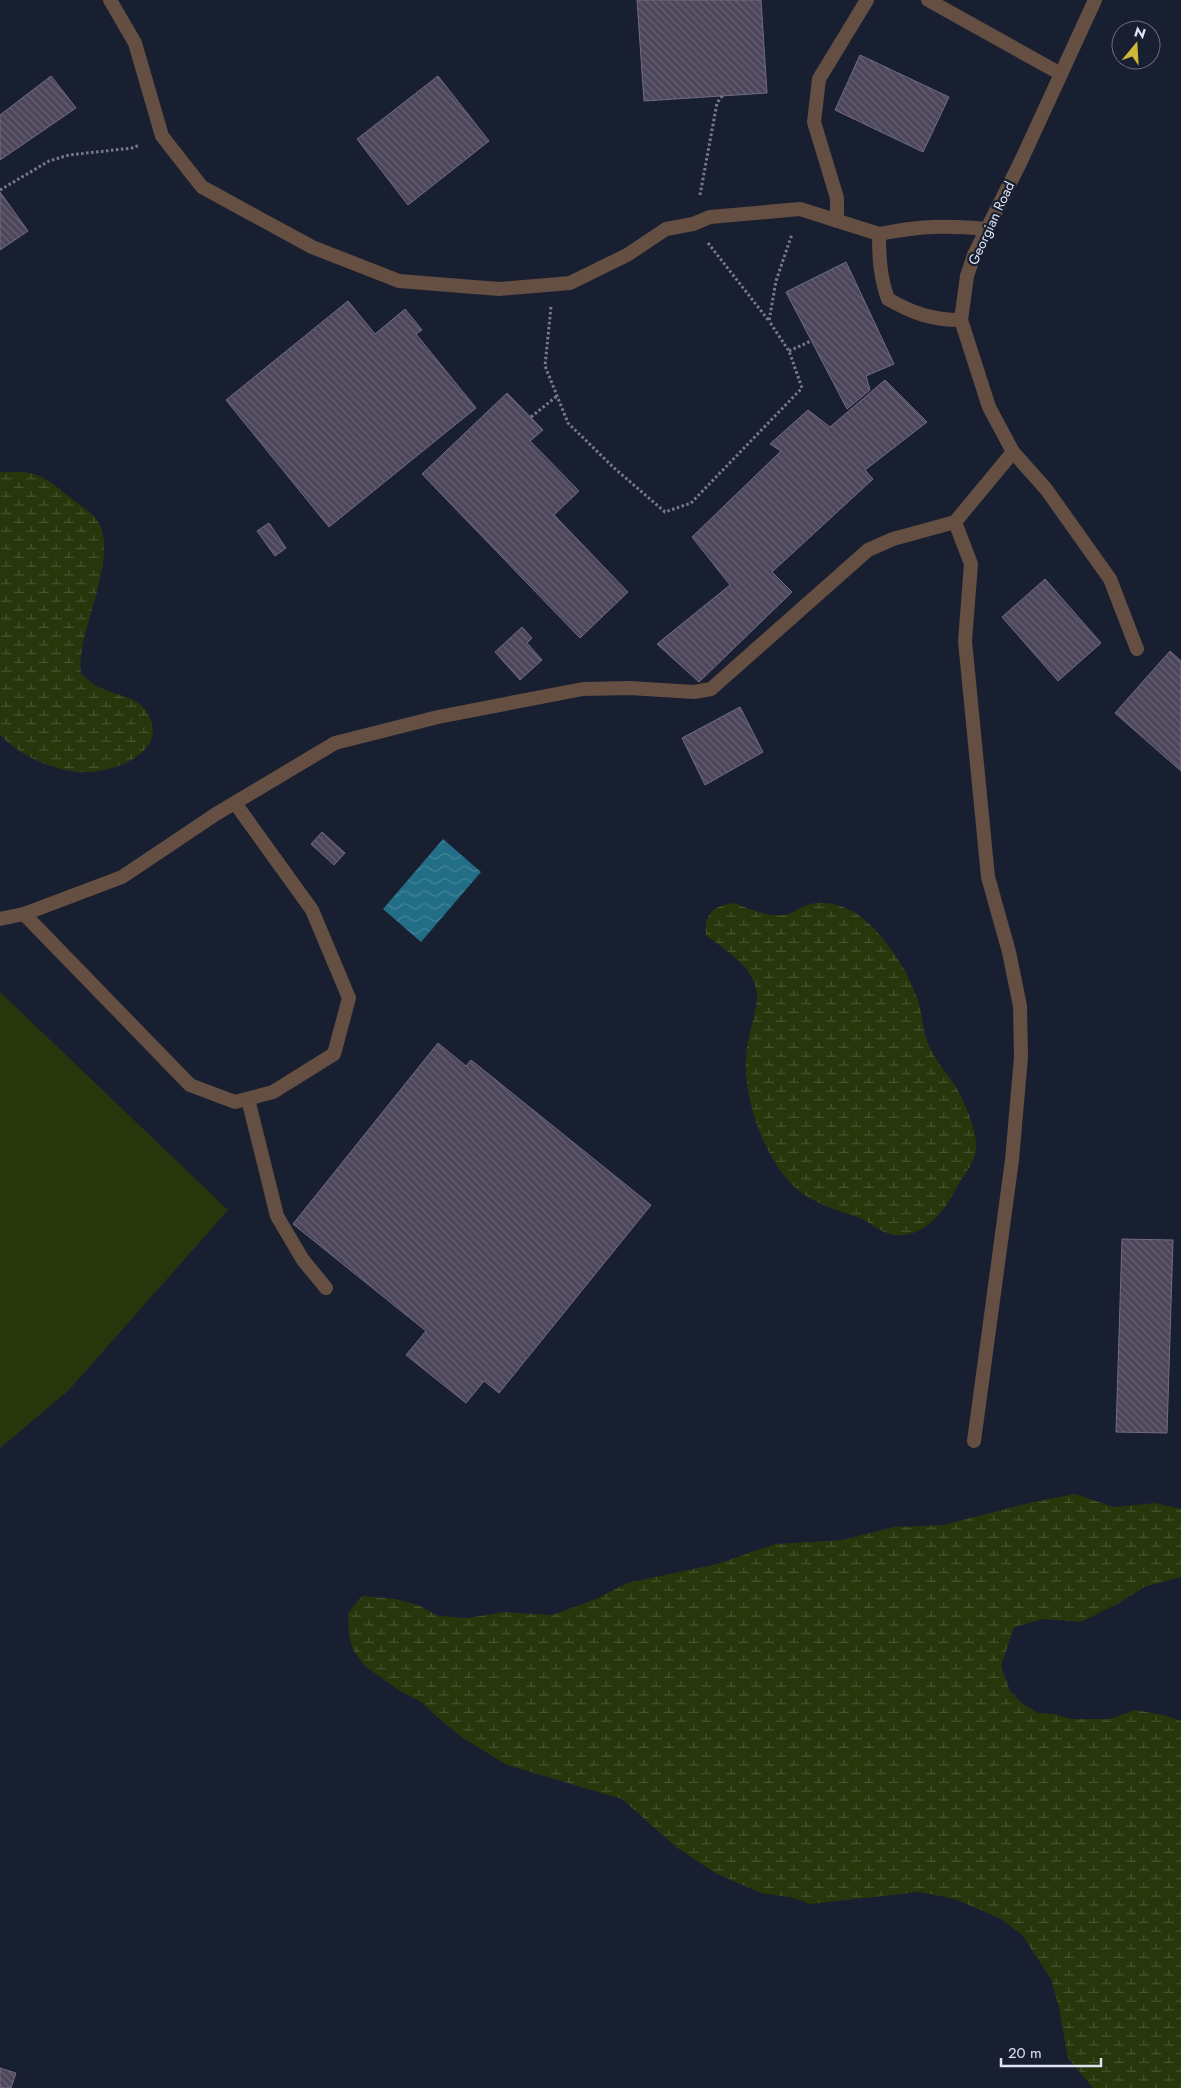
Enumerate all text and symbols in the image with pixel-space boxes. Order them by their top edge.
north arrow [1111,20,1161,70]
text: N [1132,21,1148,44]
street label: Georgian Road [963,178,1019,268]
scale bar [1001,2036,1101,2068]
text: 20 m [1008,2042,1042,2064]

